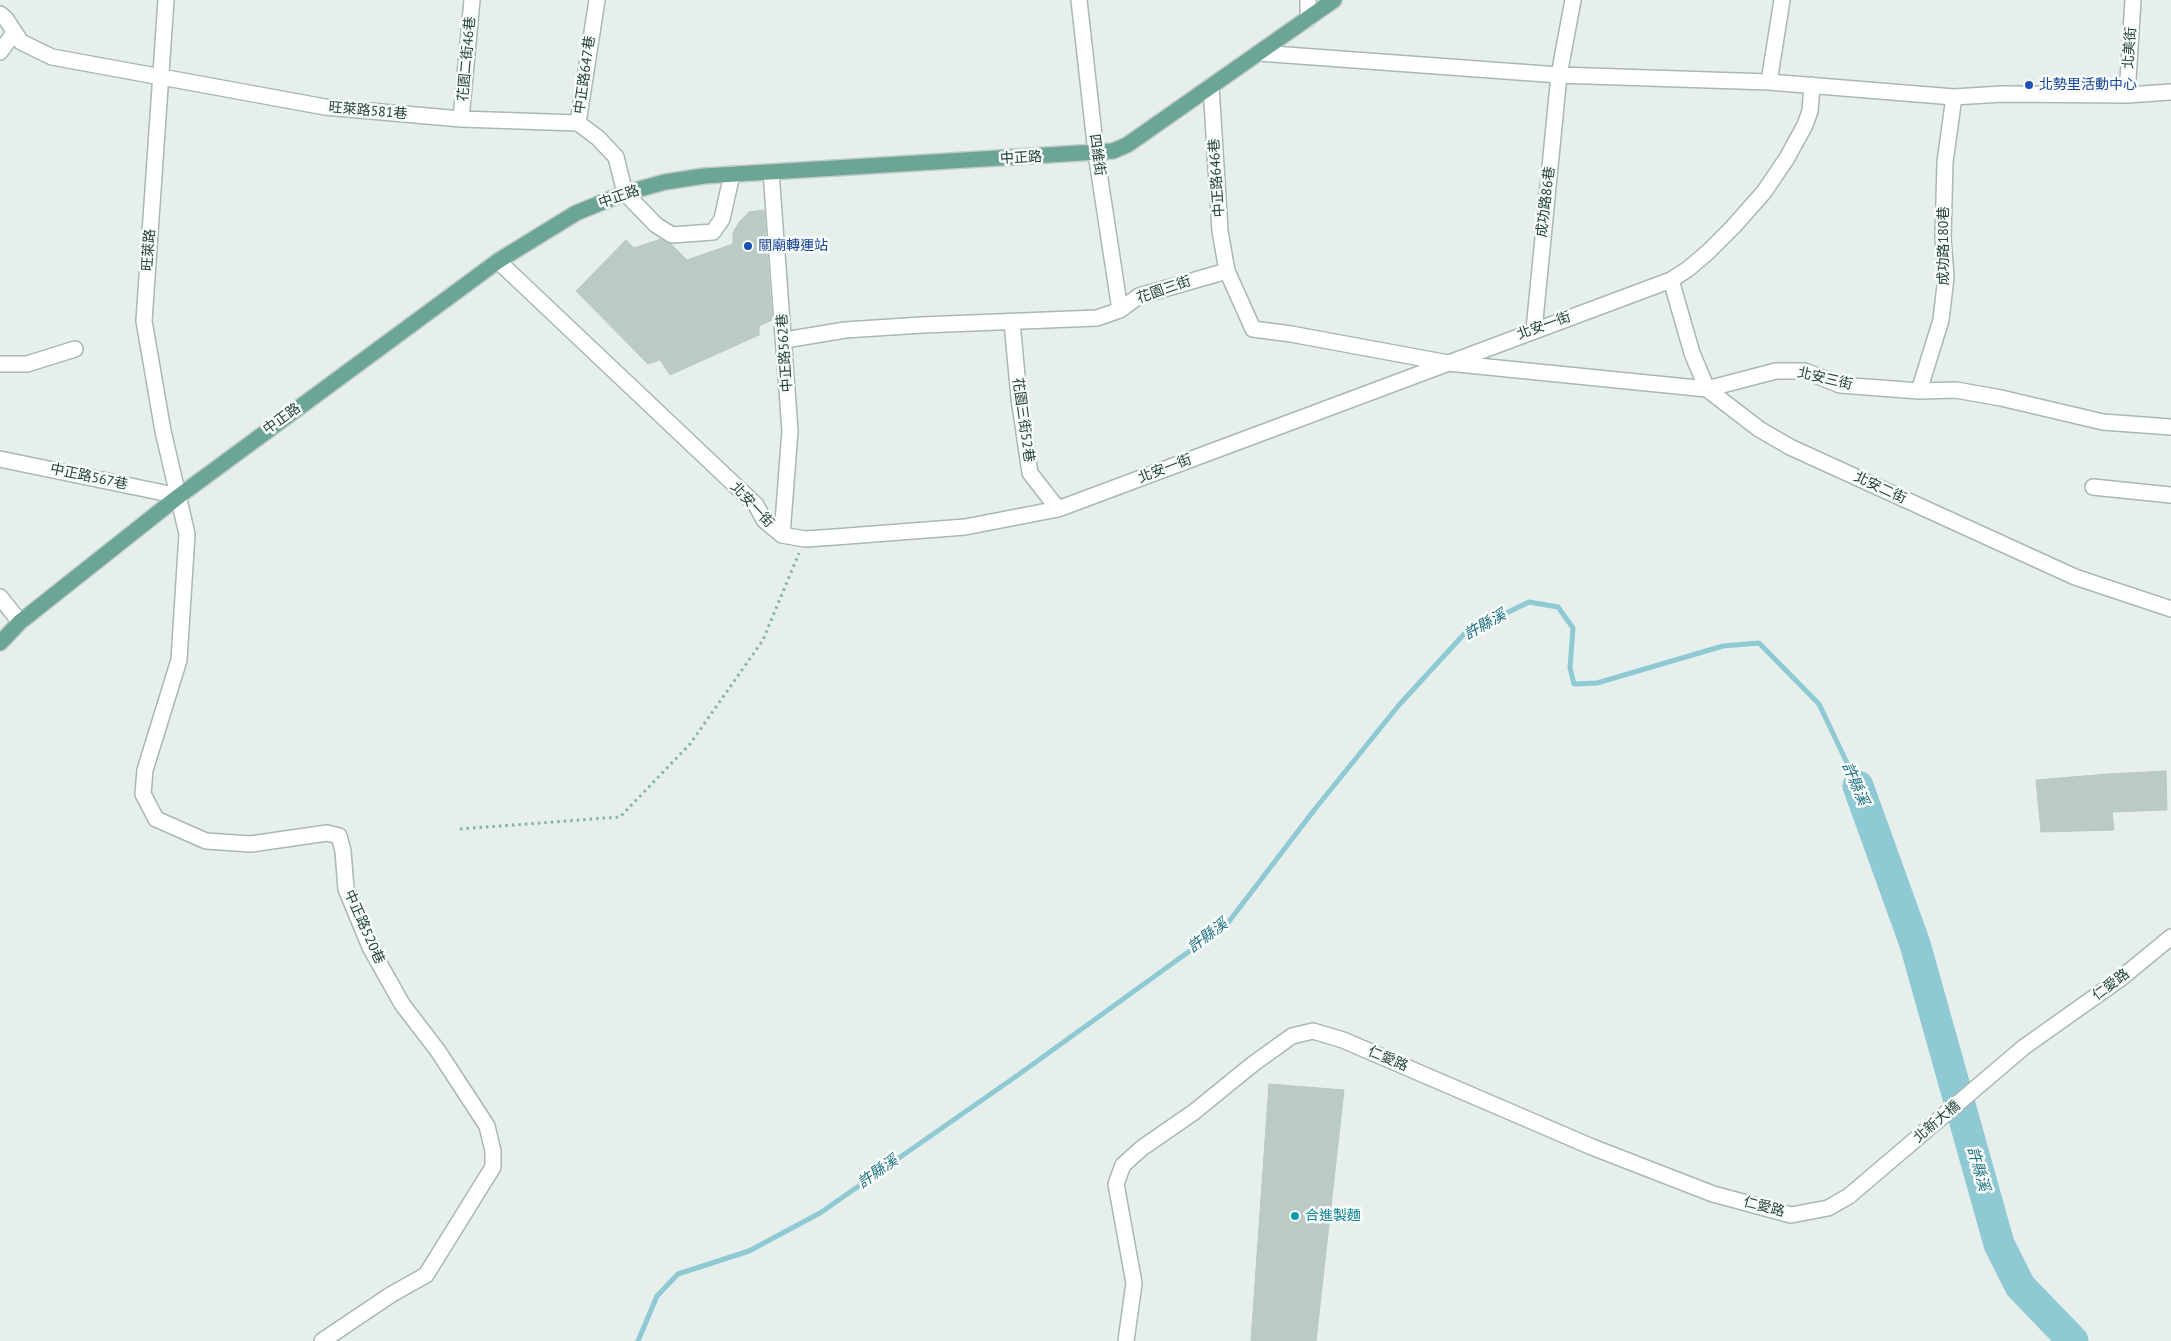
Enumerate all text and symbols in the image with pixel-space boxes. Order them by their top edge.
street label: 花園二街46巷 [455,16,479,102]
street label: 北美街 [2120,26,2140,70]
street label: 中正路647巷 [571,35,599,115]
place label: 北勢里活動中心 [2039,77,2137,93]
marker: 北勢里活動中心 [2023,79,2035,91]
street label: 旺萊路581巷 [328,99,408,123]
street label: 四維街 [1086,133,1108,177]
street label: 中正路646巷 [1206,138,1228,218]
street label: 中正路 [1000,149,1042,167]
street label: 成功路86巷 [1533,166,1559,238]
street label: 中正路 [596,182,642,212]
street label: 成功路180巷 [1936,207,1952,285]
street label: 旺萊路 [139,228,159,272]
place label: 關廟轉運站 [758,238,828,254]
marker: 關廟轉運站 [742,240,754,252]
street label: 花園三街 [1135,273,1193,307]
street label: 北安一街 [1515,309,1573,343]
street label: 中正路562巷 [774,313,796,393]
street label: 北安三街 [1796,365,1854,393]
street label: 花園三街52巷 [1009,377,1037,463]
street label: 中正路 [260,400,304,438]
street label: 北安一街 [1136,451,1194,487]
street label: 中正路567巷 [49,461,129,493]
street label: 北安二街 [1851,469,1909,507]
street label: 北安一街 [727,479,777,531]
water label: 許縣溪 [1461,606,1509,644]
water label: 許縣溪 [1838,760,1872,808]
street label: 中正路520巷 [340,888,388,966]
water label: 許縣溪 [1185,915,1231,957]
street label: 仁愛路 [2089,966,2133,1004]
street label: 仁愛路 [1365,1043,1411,1075]
street label: 北新大橋 [1910,1098,1964,1146]
water label: 許縣溪 [1963,1145,1993,1193]
water label: 許縣溪 [854,1152,902,1192]
street label: 仁愛路 [1742,1193,1786,1221]
place label: 合進製麵 [1305,1208,1361,1224]
marker: 合進製麵 [1289,1210,1301,1222]

